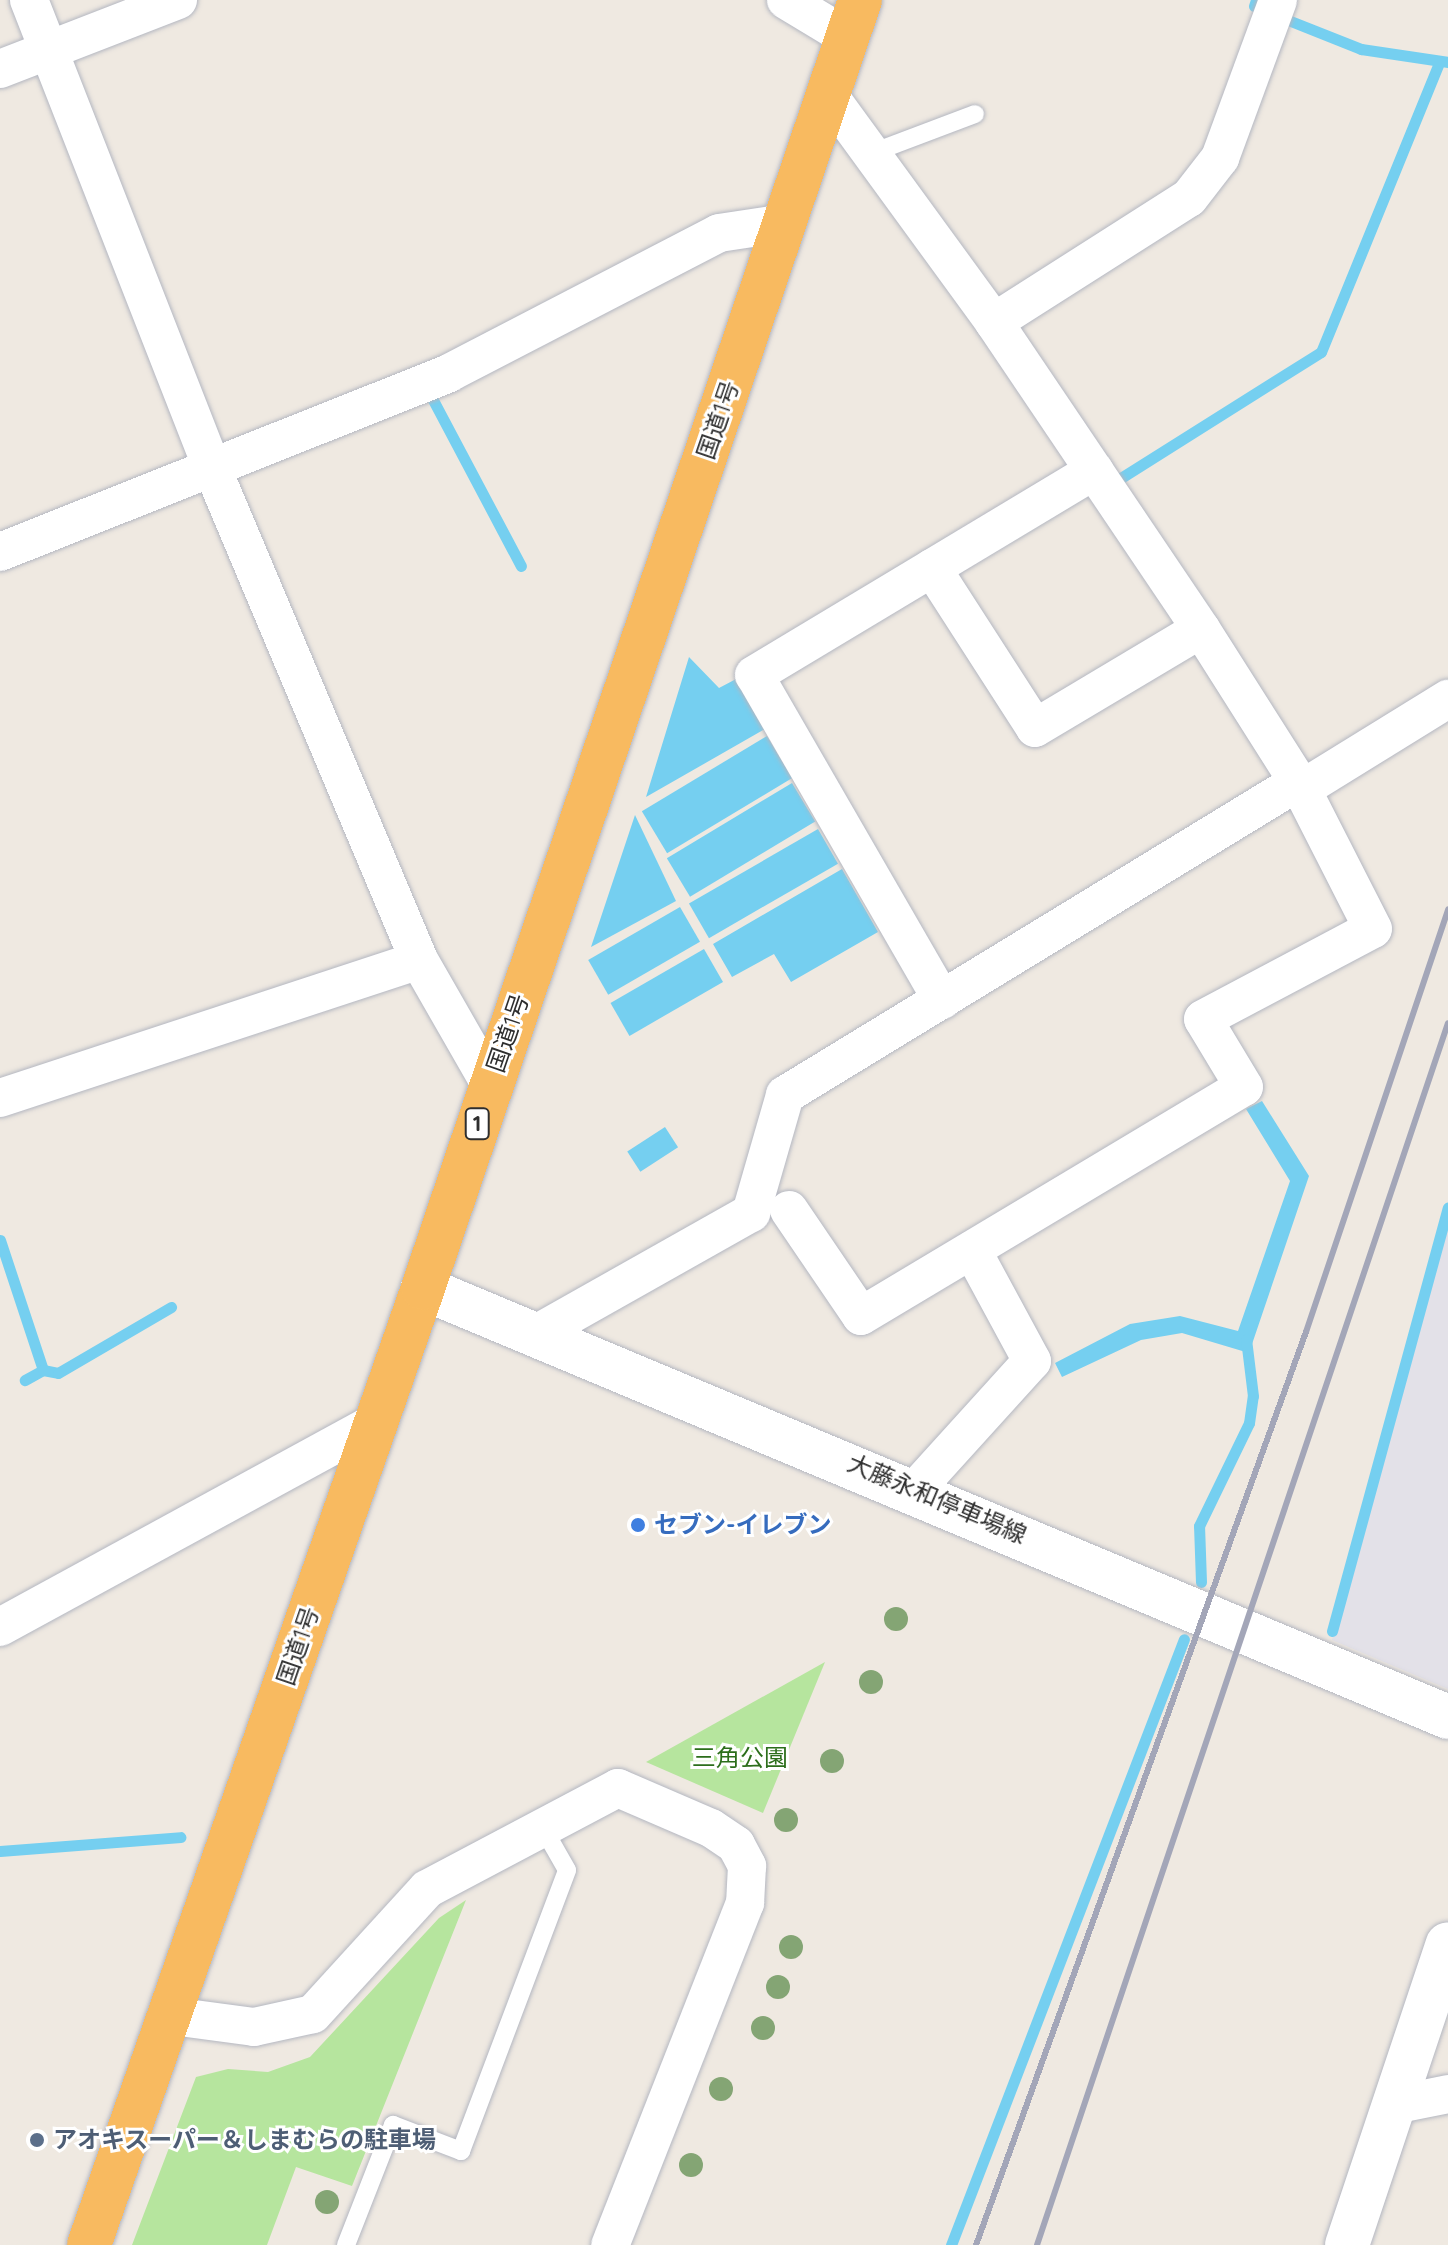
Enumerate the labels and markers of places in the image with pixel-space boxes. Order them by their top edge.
place label: セブン-イレブン [654,1511,832,1539]
marker: セブン-イレブン [629,1516,647,1534]
place label: アオキスーパー＆しまむらの駐車場 [53,2126,437,2154]
marker: アオキスーパー＆しまむらの駐車場 [28,2131,46,2149]

